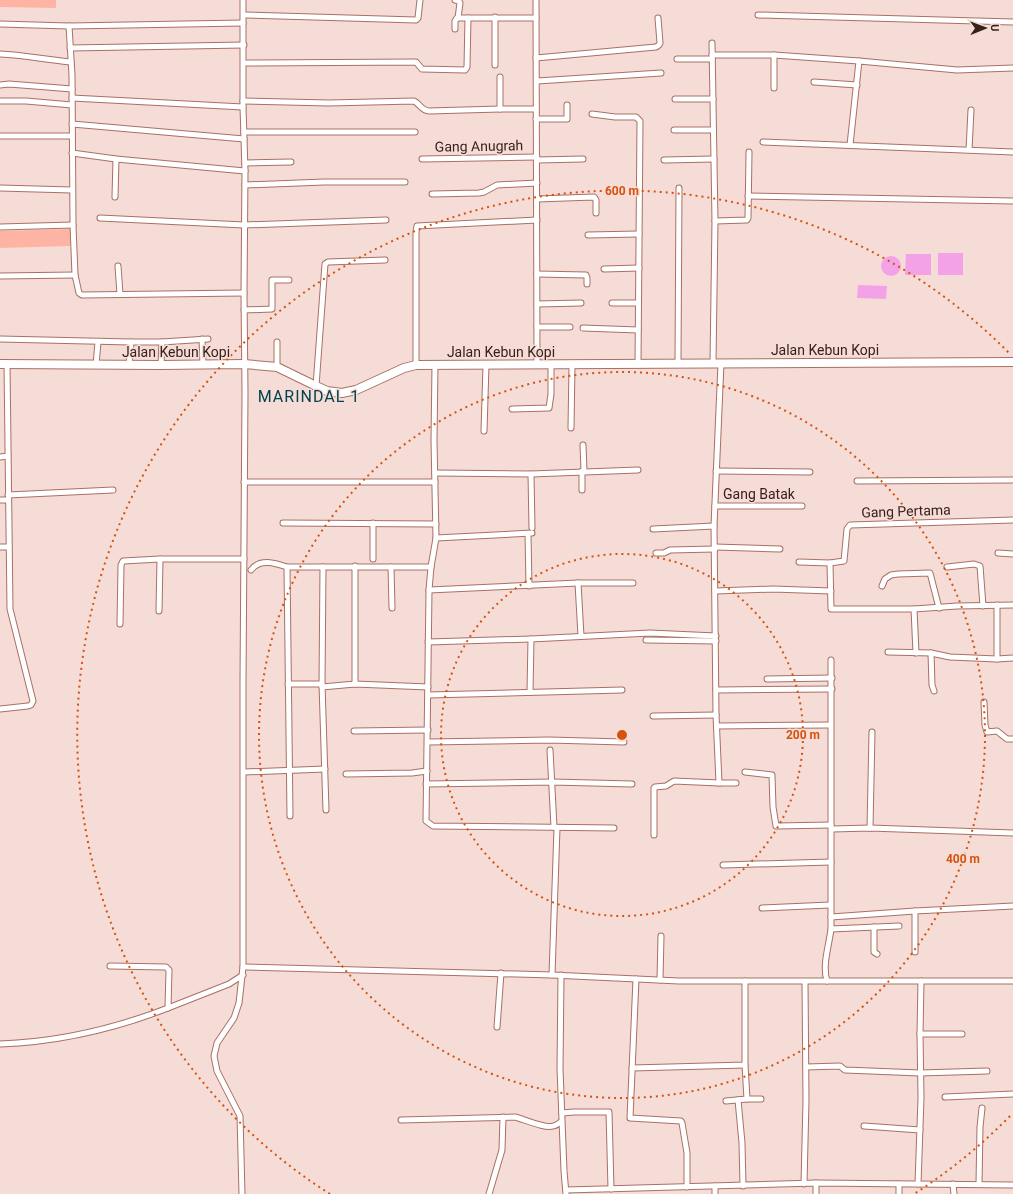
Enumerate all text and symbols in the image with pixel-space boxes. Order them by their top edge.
north arrow [965,8,1005,48]
text: U [988,24,1001,32]
street label: Gang Anugrah [435,137,523,155]
text: 600 m [605,184,639,198]
street label: Jalan Kebun Kopi [771,342,879,358]
street label: Jalan Kebun Kopi [122,344,230,360]
street label: Jalan Kebun Kopi [447,344,555,360]
district label: MARINDAL 1 [258,387,360,406]
street label: Gang Batak [723,486,796,502]
street label: Gang Pertama [861,501,951,521]
centre of rings [615,728,629,742]
text: 200 m [786,728,820,742]
text: 400 m [946,852,980,866]

